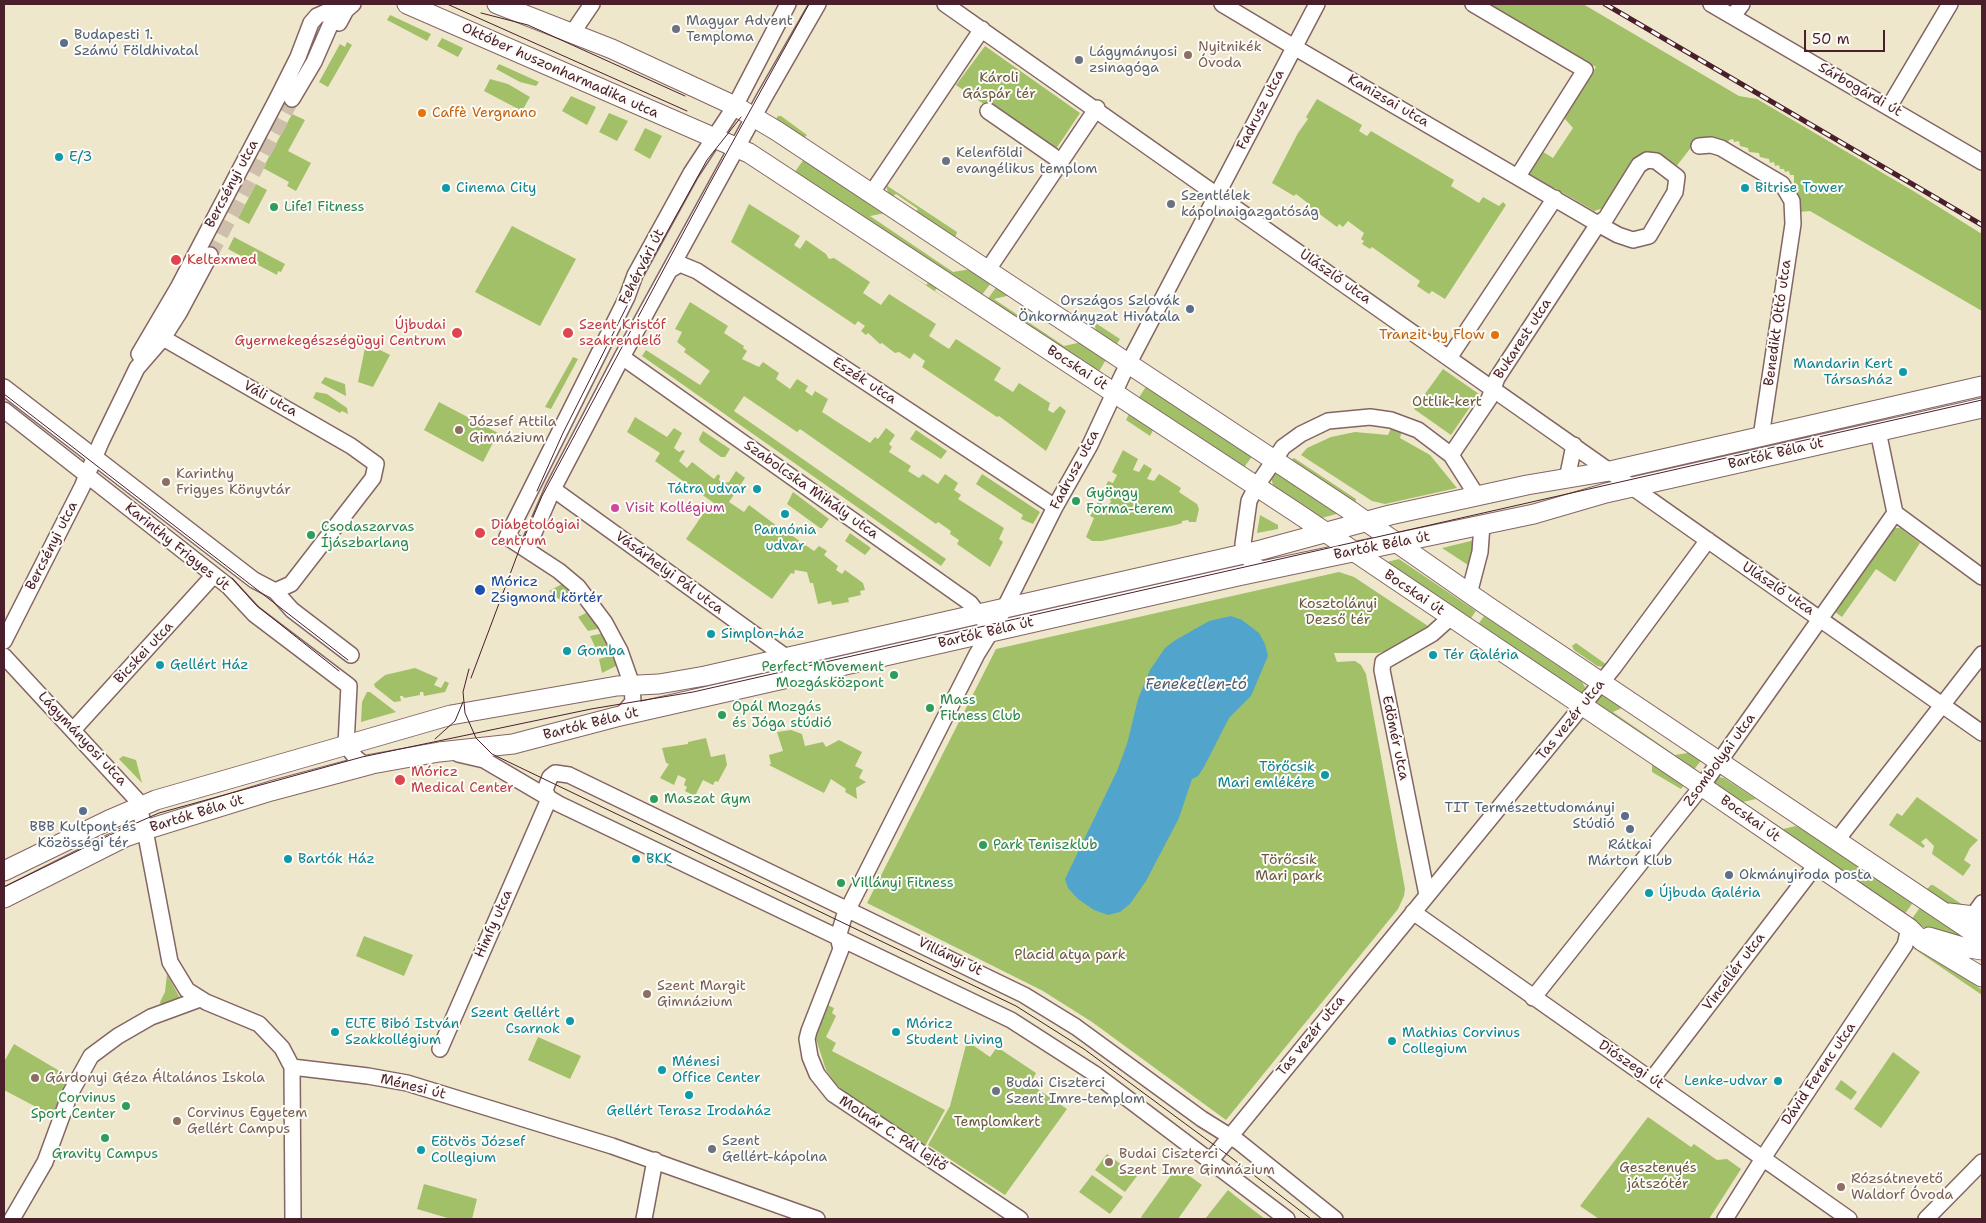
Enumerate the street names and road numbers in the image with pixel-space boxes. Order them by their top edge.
street label: Október huszonharmadika utca [459,20,661,122]
street label: Sárbogárdi út [1815,59,1905,121]
street label: Fadrusz utca [1234,67,1288,153]
street label: Kanizsai utca [1344,71,1432,131]
street label: Bercsényi utca [202,137,262,231]
street label: Fehérvári út [616,226,668,308]
street label: Ulászló utca [1296,246,1374,308]
street label: Benedikt Ottó utca [1761,259,1795,387]
street label: Bukarest utca [1491,296,1555,382]
street label: Bocskai út [1043,342,1111,394]
street label: Eszék utca [829,354,899,408]
street label: Váli utca [240,377,300,421]
street label: Fadrusz utca [1047,427,1103,513]
street label: Bartók Béla út [1727,435,1825,473]
street label: Szabolcska Mihály utca [741,437,881,543]
street label: Bercsényi utca [22,499,82,593]
street label: Karinthy Frigyes út [121,500,233,594]
street label: Vásárhelyi Pál utca [612,528,726,618]
street label: Bartók Béla út [1333,528,1431,564]
street label: Ulászló utca [1739,559,1817,619]
street label: Bocskai út [1381,567,1447,619]
street label: Bartók Béla út [937,614,1035,652]
street label: Bicskei utca [111,618,177,688]
street label: Tas vezér utca [1533,676,1609,764]
street label: Lágymányosi utca [34,688,130,790]
street label: Edömér utca [1378,694,1412,782]
street label: Bartók Béla út [542,704,640,744]
street label: Zsombolyai utca [1681,710,1759,810]
street label: Bartók Béla út [148,792,246,836]
street label: Bocskai út [1717,792,1783,846]
street label: Himfy utca [472,887,516,961]
street label: Vincellér utca [1699,930,1769,1014]
street label: Villányi út [915,934,985,980]
street label: Tas vezér utca [1273,992,1349,1080]
street label: Dávid Ferenc utca [1778,1020,1860,1128]
street label: Diószegi út [1595,1037,1667,1093]
street label: Ménesi út [378,1071,448,1103]
street label: Molnár C. Pál lejtő [836,1093,950,1175]

